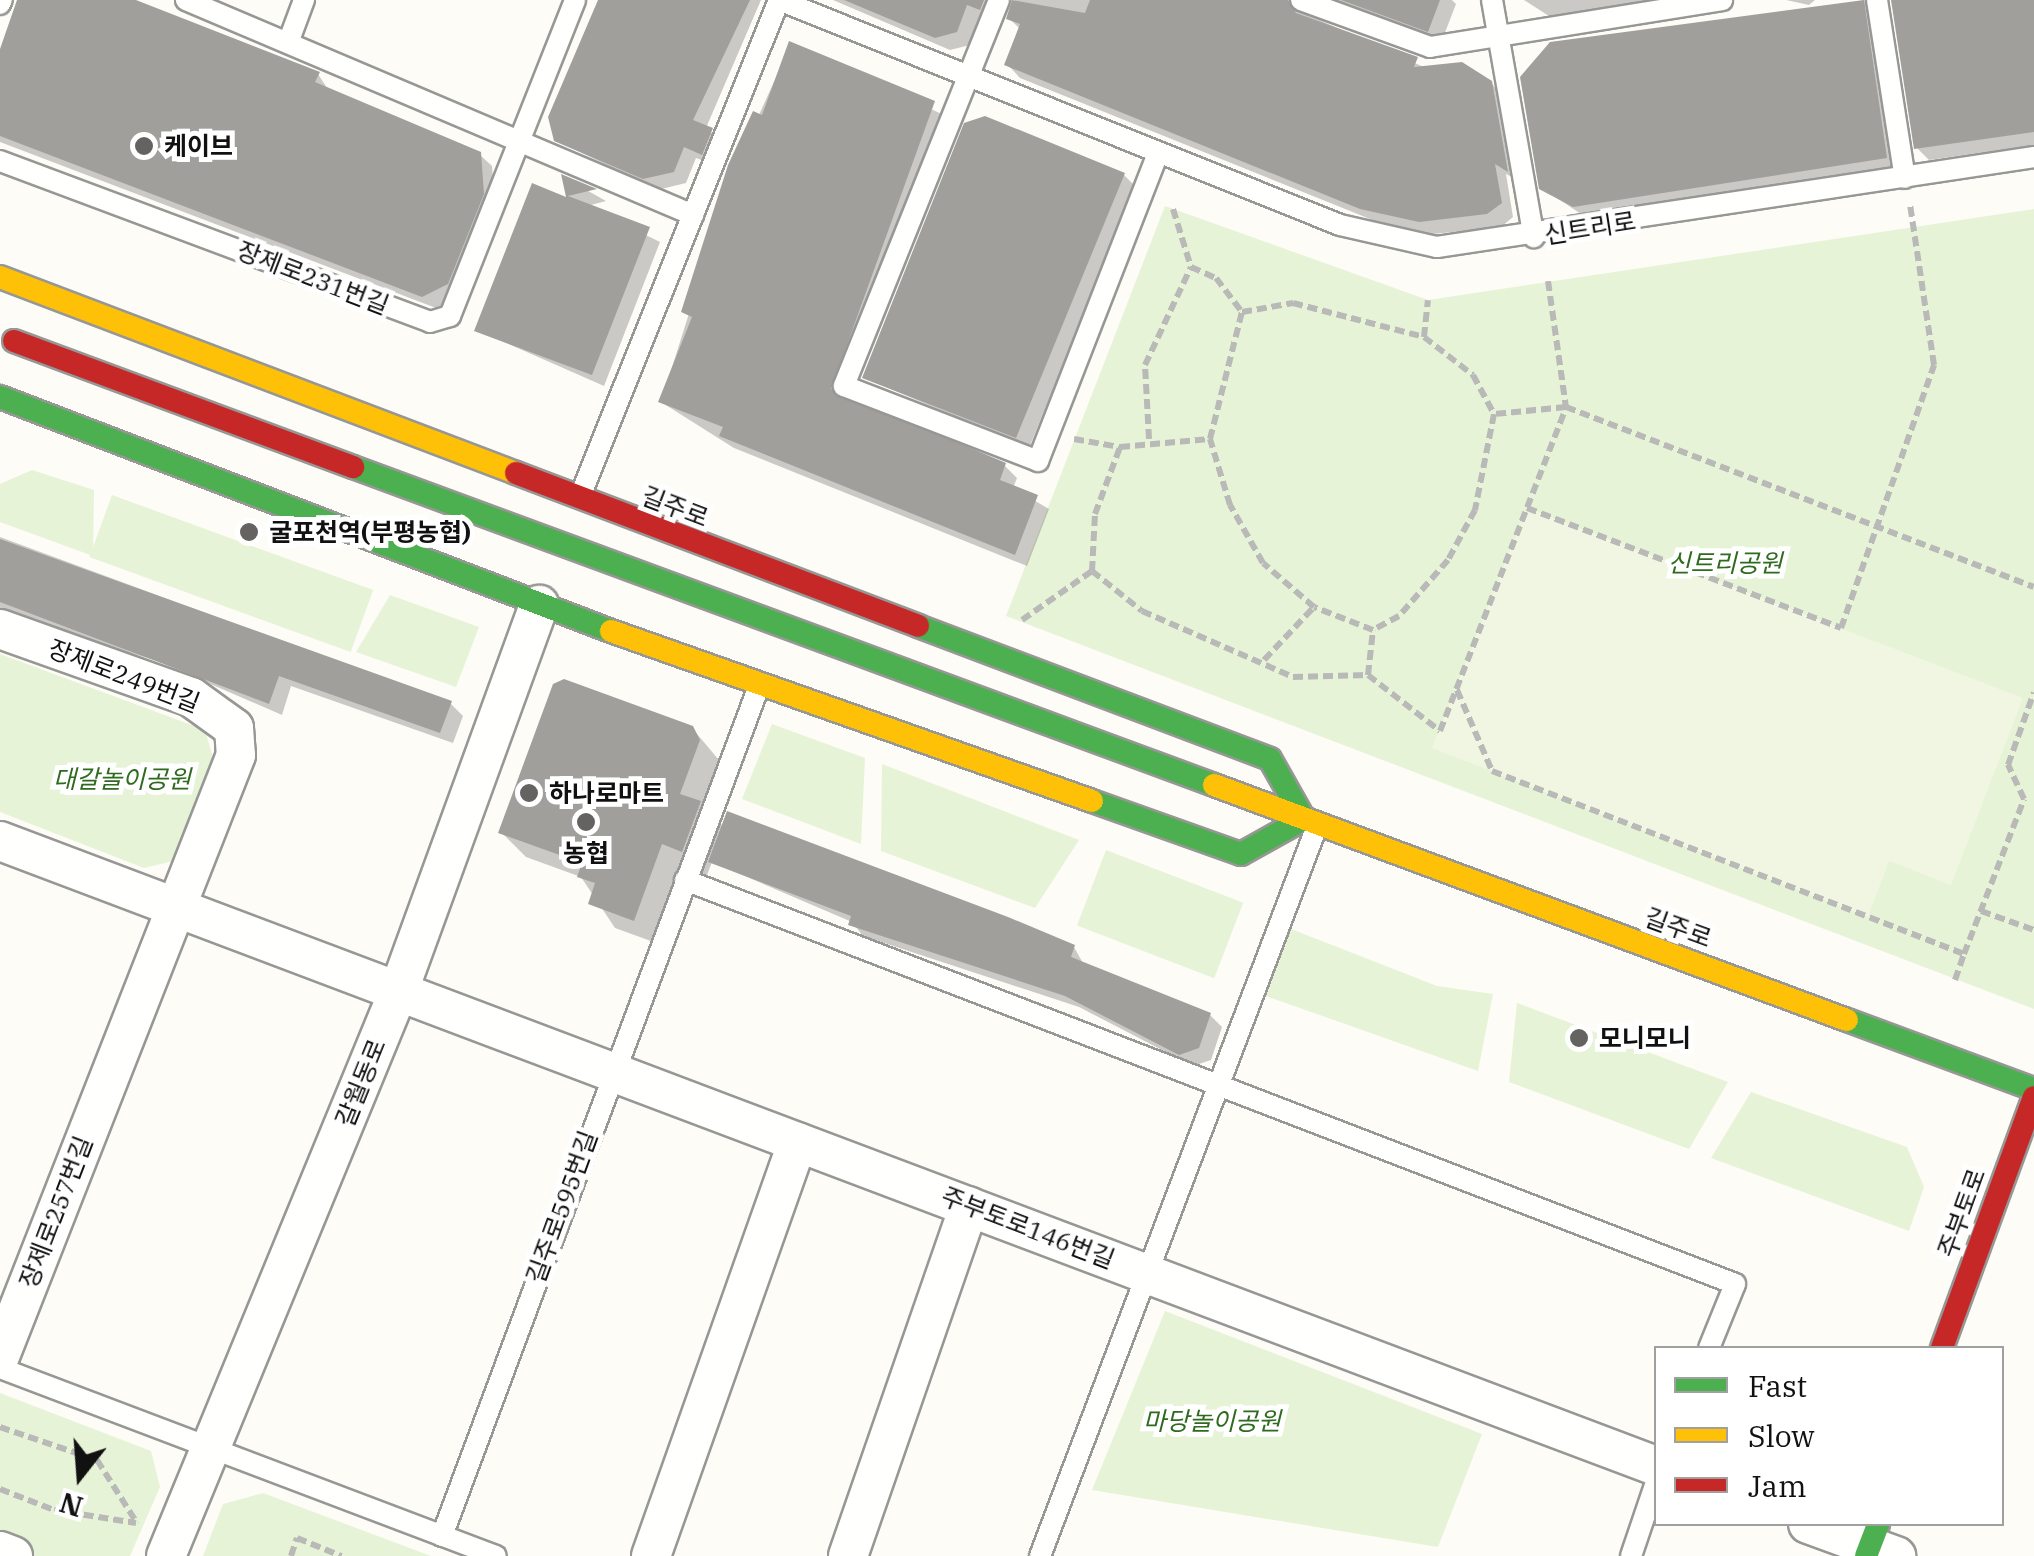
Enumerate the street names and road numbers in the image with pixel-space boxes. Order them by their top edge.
street label: 신트리로 [1542,206,1638,250]
street label: 장제로231번길 [233,235,393,321]
street label: 길주로 [637,481,713,533]
street label: 장제로249번길 [44,633,204,719]
street label: 길주로 [1640,902,1716,954]
street label: 갈월동로 [330,1035,392,1131]
street label: 길주로595번길 [521,1127,603,1287]
street label: 장제로257번길 [13,1132,99,1292]
street label: 주부토로 [1932,1165,1992,1261]
street label: 주부토로146번길 [937,1181,1119,1275]

